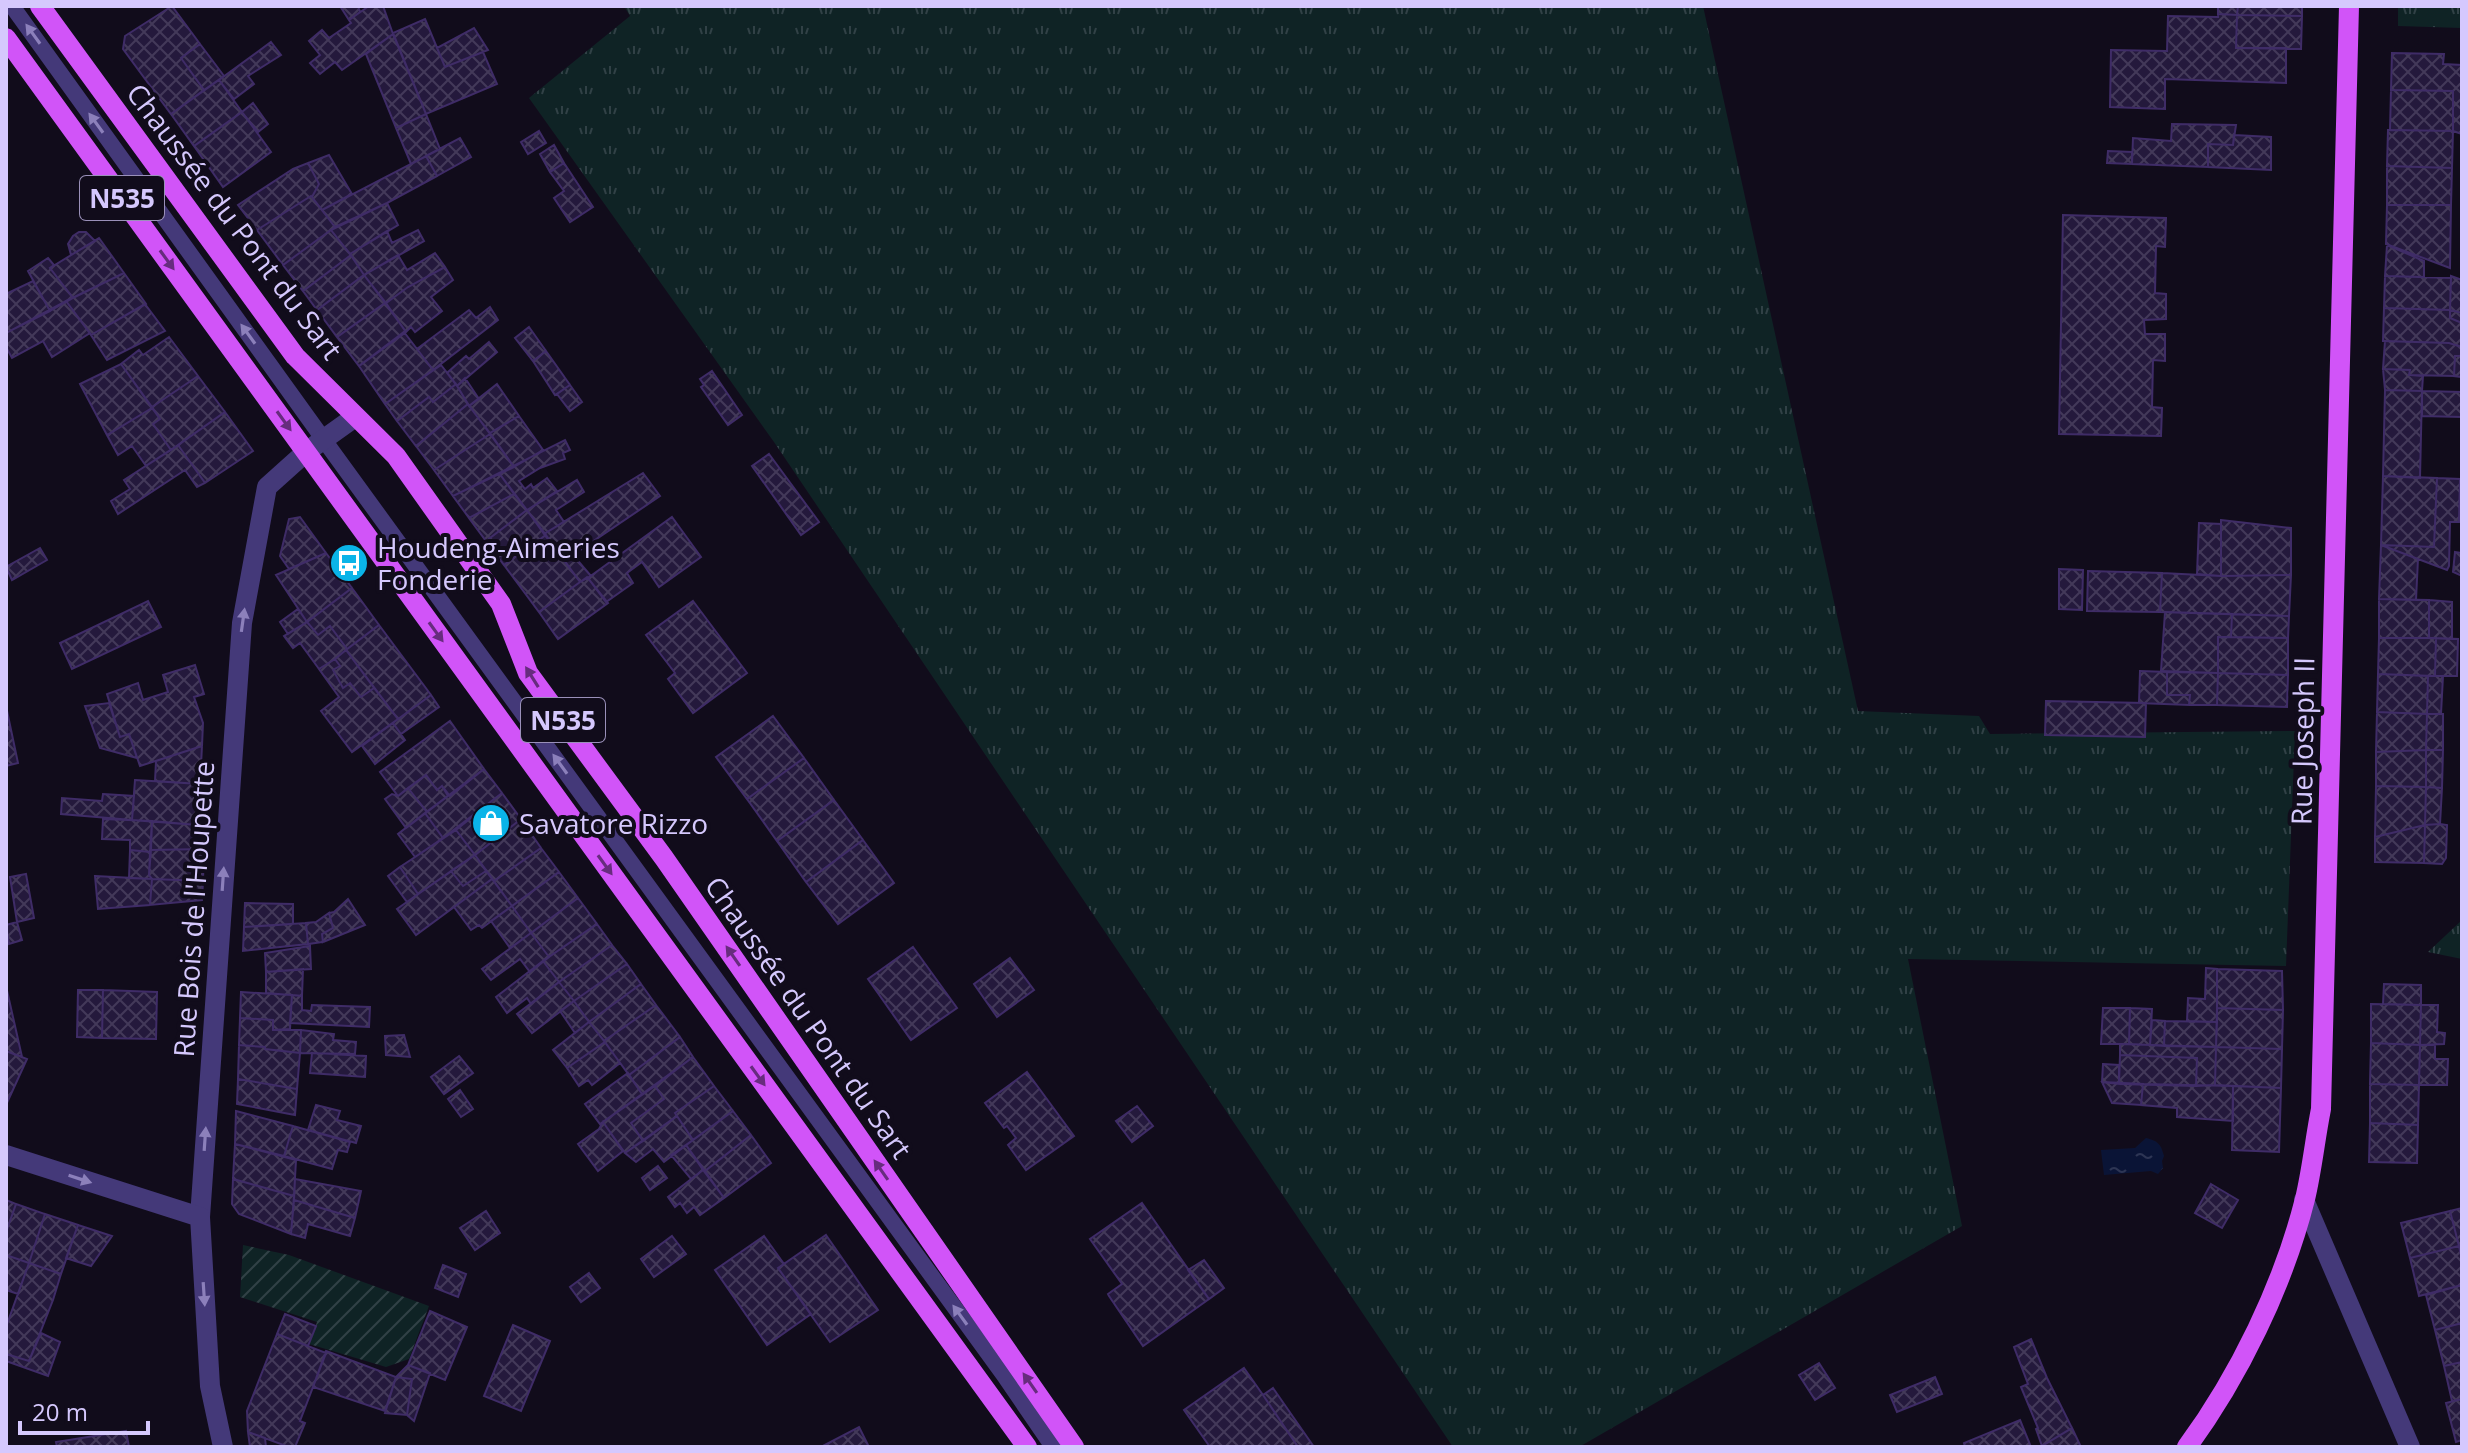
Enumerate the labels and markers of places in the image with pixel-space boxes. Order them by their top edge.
place label: Houdeng-Aimeries Fonderie [377,528,620,598]
bus stop icon: Houdeng-Aimeries Fonderie [328,542,370,584]
shop icon: Savatore Rizzo [470,802,512,844]
place label: Savatore Rizzo [519,804,708,842]

